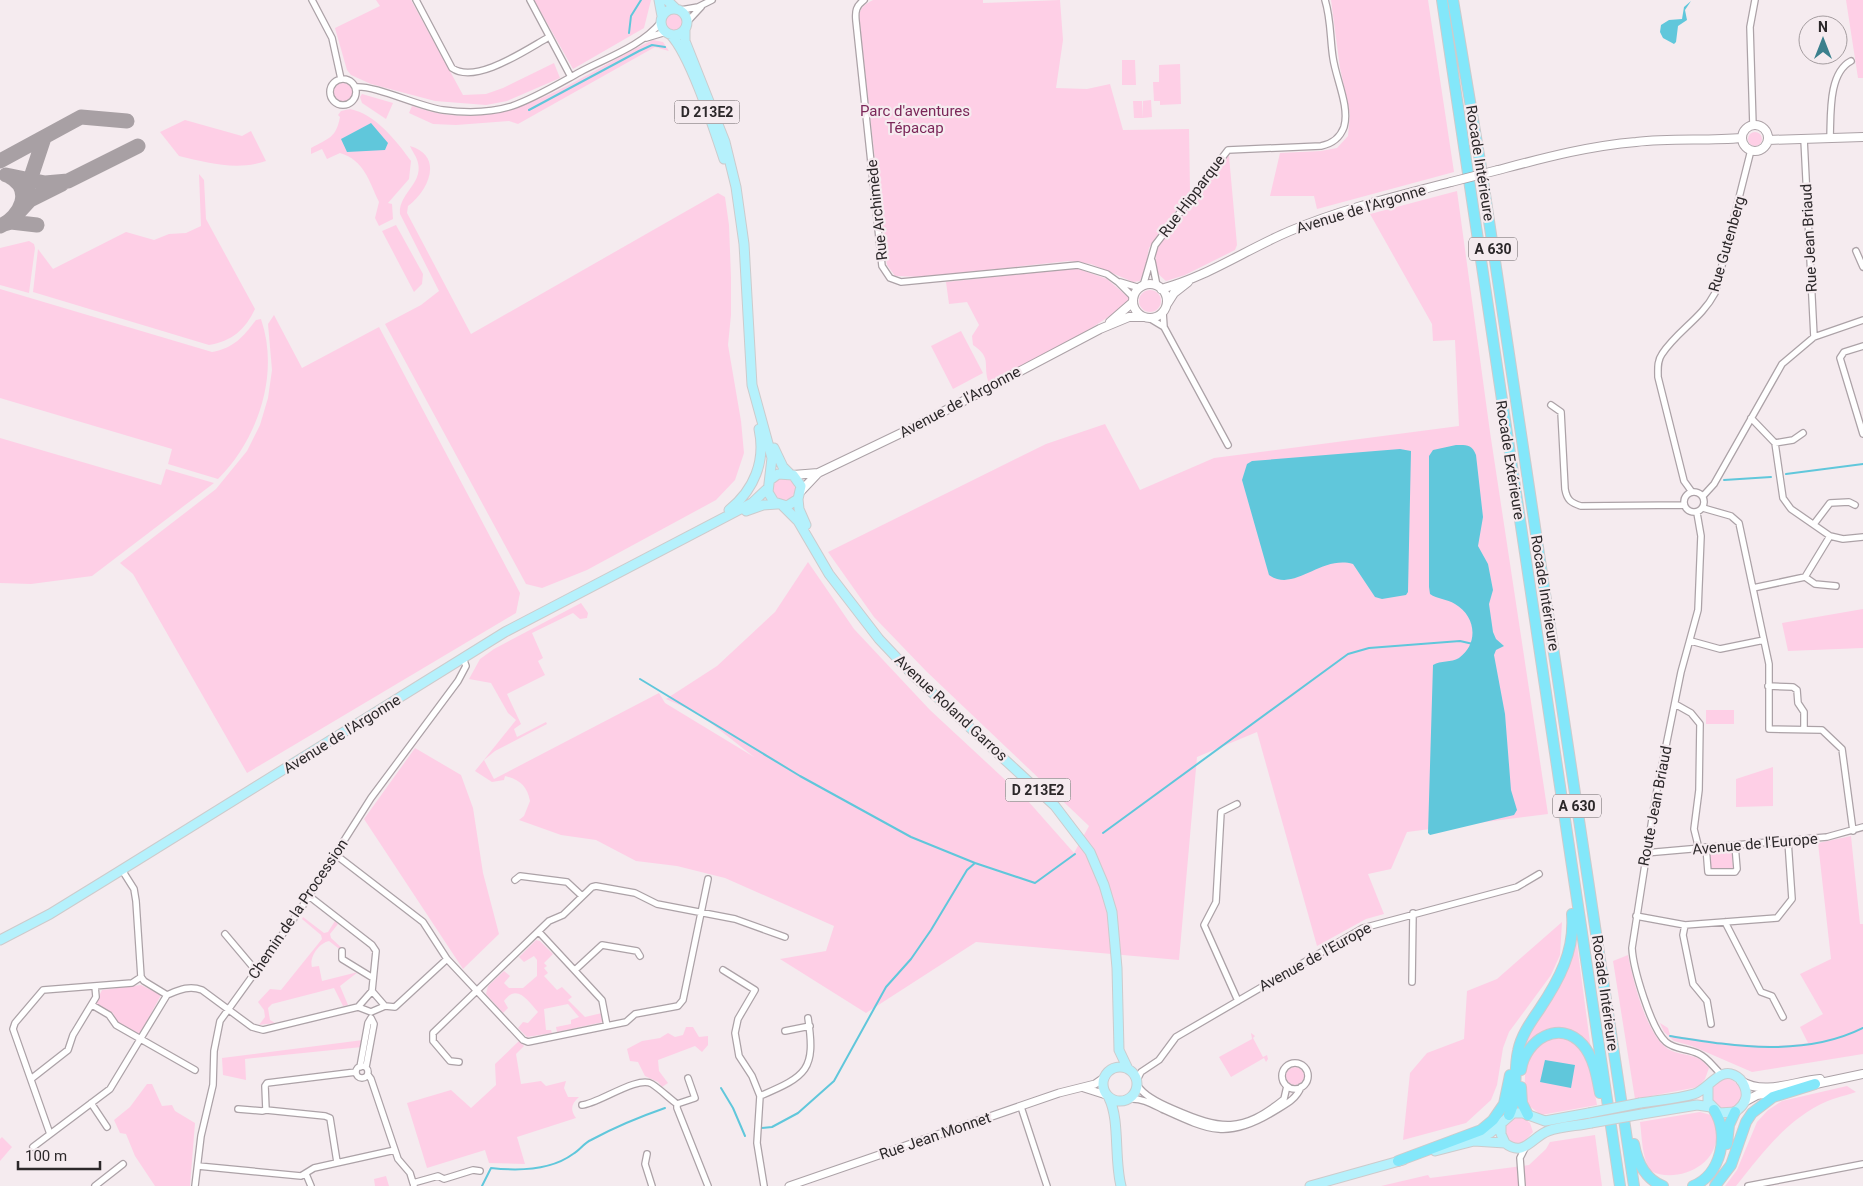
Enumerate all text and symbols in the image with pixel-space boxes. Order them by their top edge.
north arrow [1798,15,1848,65]
text: N [1818,19,1828,35]
road number: D 213E2 [674,100,740,124]
park label: Parc d'aventures Tépacap [860,102,970,137]
street label: Rocade Intérieure [1462,104,1498,222]
street label: Rue Hipparque [1155,151,1229,241]
street label: Rue Archimède [863,159,891,261]
street label: Avenue de l'Argonne [1294,181,1428,237]
street label: Rue Jean Briaud [1797,183,1821,293]
street label: Rue Gutenberg [1705,194,1749,294]
road number: A 630 [1469,238,1517,260]
street label: Avenue de l'Argonne [896,362,1024,442]
street label: Rocade Extérieure [1492,399,1528,521]
street label: Rocade Intérieure [1527,534,1563,652]
street label: Avenue Roland Garros [891,651,1011,765]
street label: Avenue de l'Argonne [280,691,404,777]
street label: Route Jean Briaud [1635,744,1675,868]
road number: D 213E2 [1006,778,1070,802]
road number: A 630 [1553,794,1601,818]
street label: Avenue de l'Europe [1692,830,1818,858]
street label: Chemin de la Procession [244,835,352,983]
street label: Avenue de l'Europe [1256,919,1374,995]
street label: Rocade Intérieure [1588,934,1622,1052]
street label: Rue Jean Monnet [877,1108,993,1164]
scale bar [18,1138,100,1170]
text: 100 m [25,1147,67,1165]

